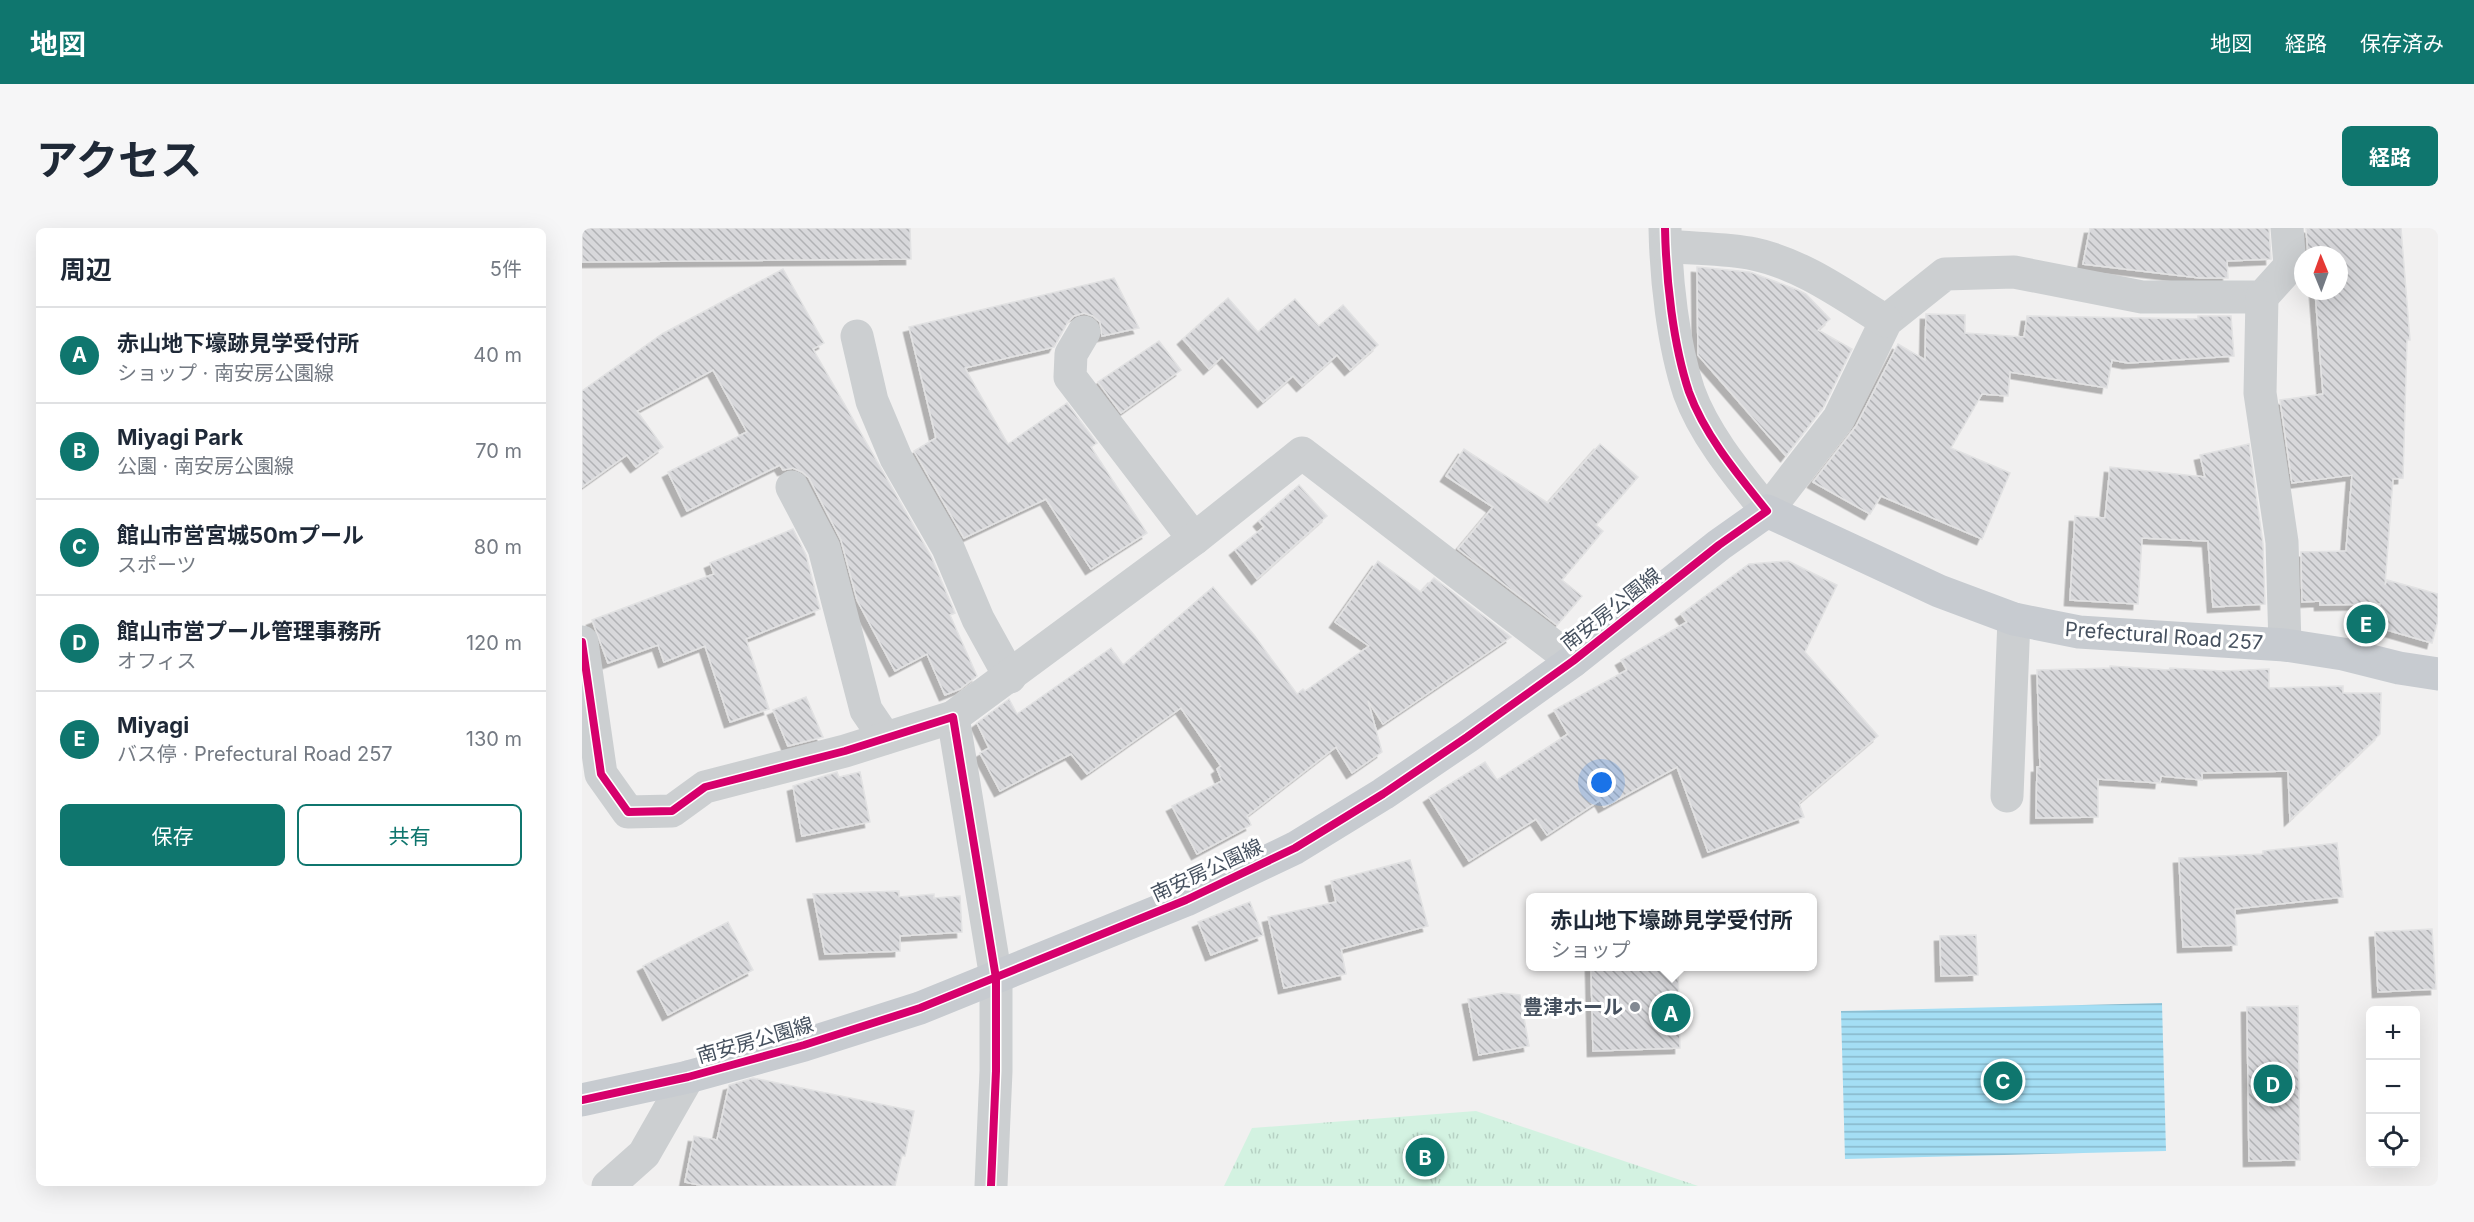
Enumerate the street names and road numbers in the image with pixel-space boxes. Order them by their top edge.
street label: 南安房公園線 [1556,563,1666,655]
street label: Prefectural Road 257 [2064,617,2264,655]
street label: 南安房公園線 [1148,834,1266,906]
street label: 南安房公園線 [694,1012,816,1068]

